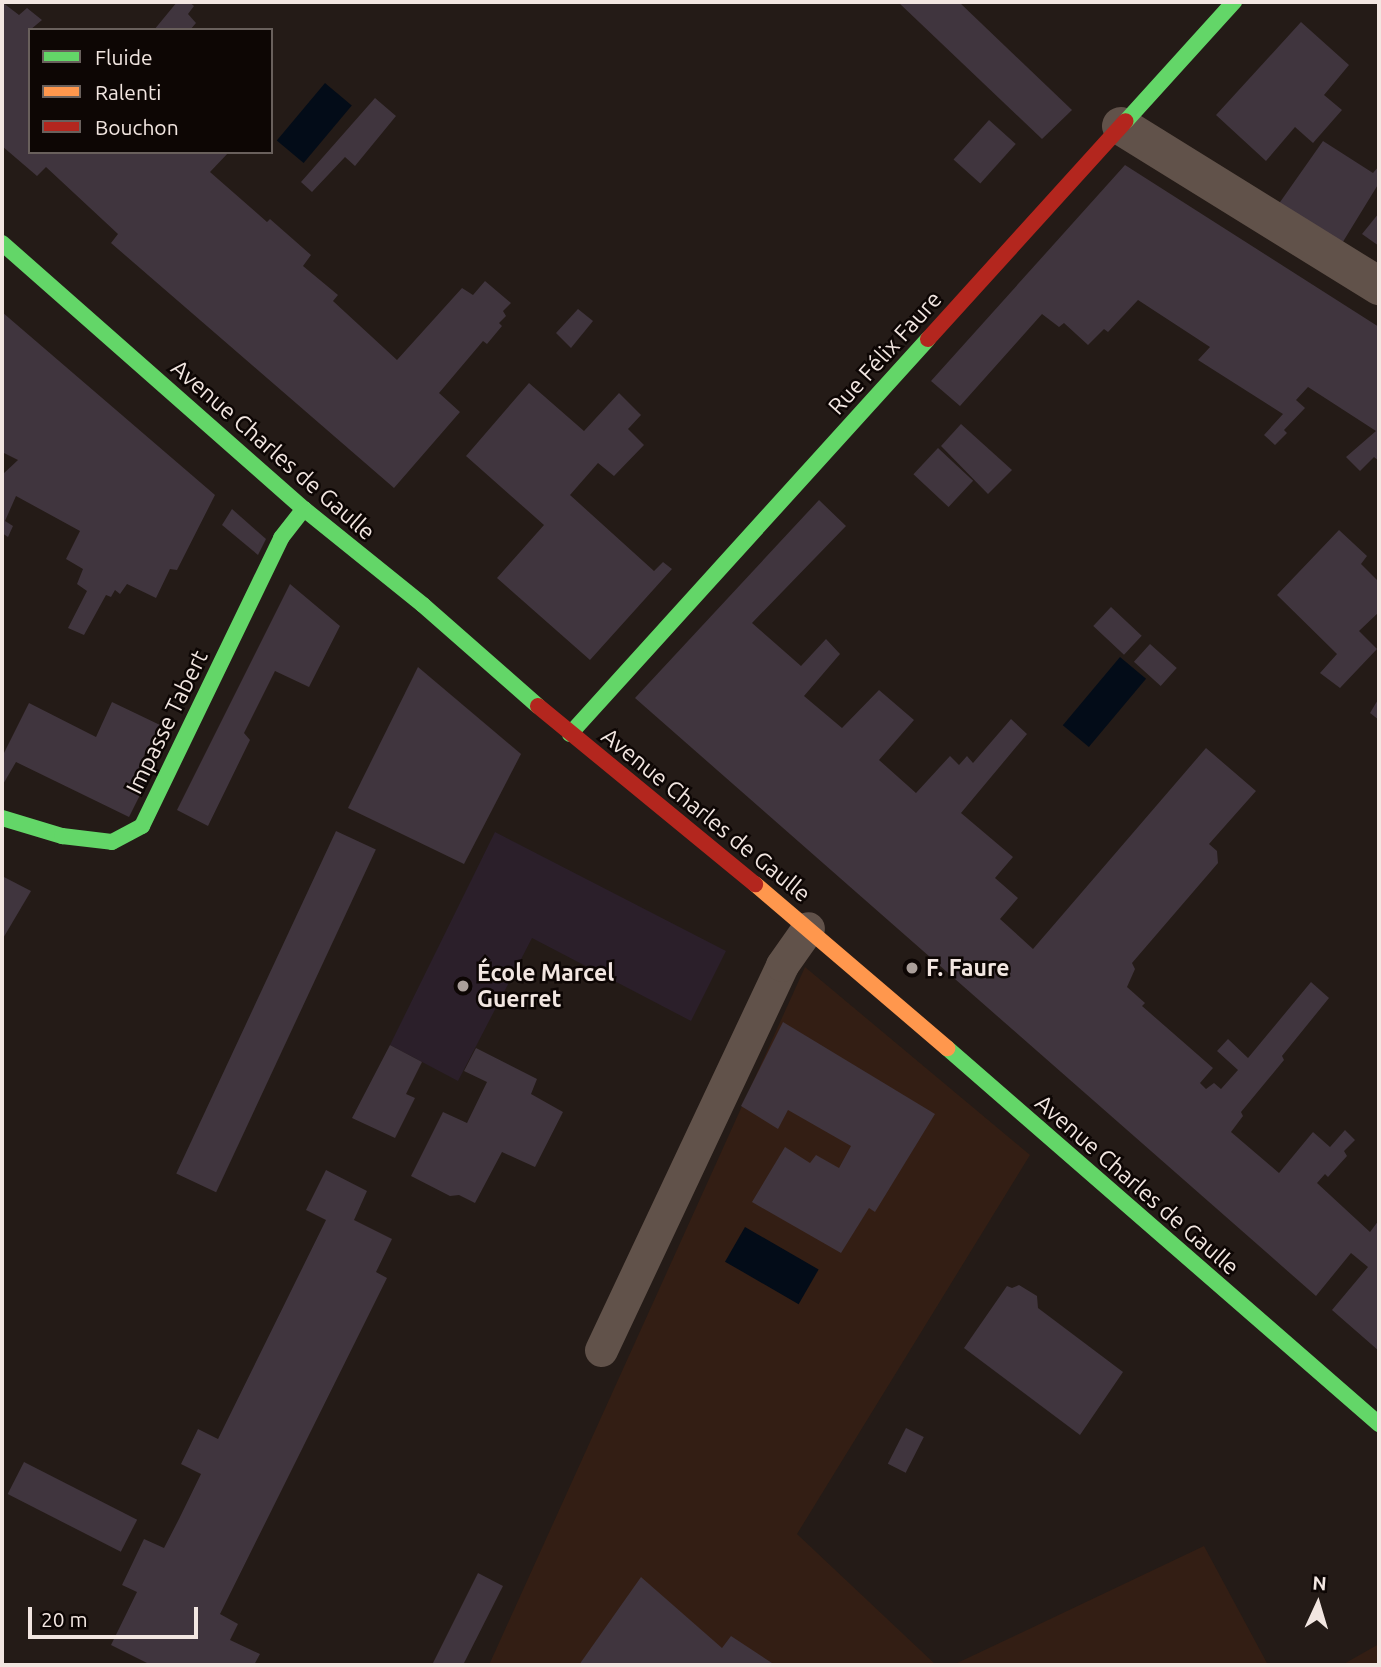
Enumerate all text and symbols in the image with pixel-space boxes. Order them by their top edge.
legend [28,28,273,154]
text: Fluide [95,45,153,69]
text: Ralenti [95,80,161,104]
text: Bouchon [95,115,179,139]
street label: Rue Félix Faure [822,286,948,420]
street label: Avenue Charles de Gaulle [166,354,380,546]
street label: Impasse Tabert [120,646,214,798]
street label: Avenue Charles de Gaulle [596,722,816,908]
place label: F. Faure [926,954,1009,982]
place label: École Marcel Guerret [477,959,614,1013]
marker: F. Faure [904,960,920,976]
marker: École Marcel Guerret [455,978,471,994]
street label: Avenue Charles de Gaulle [1030,1089,1244,1281]
north arrow [1283,1569,1353,1639]
text: N [1312,1572,1327,1595]
scale bar [32,1594,201,1638]
text: 20 m [41,1607,88,1631]

